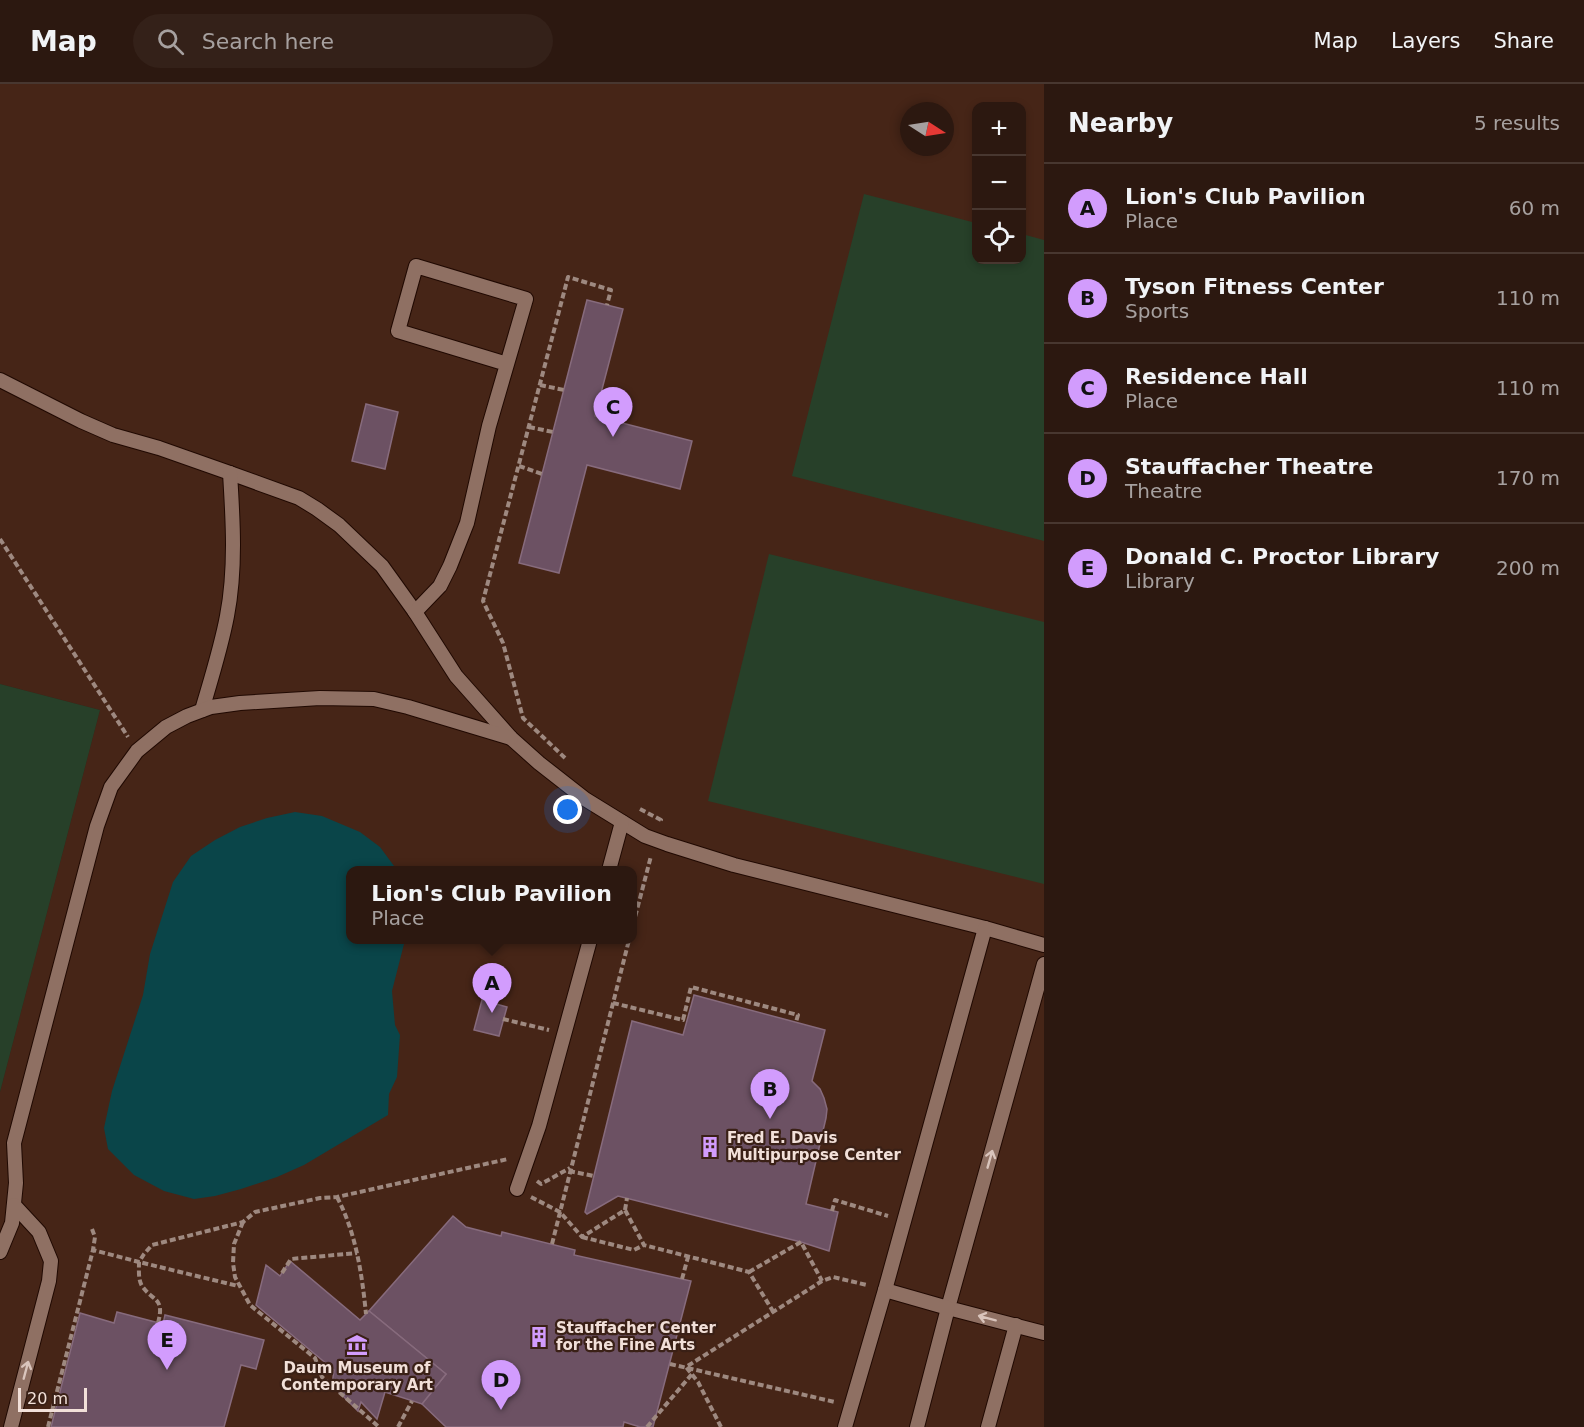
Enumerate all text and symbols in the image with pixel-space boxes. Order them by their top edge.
search box [133,14,553,68]
text: Map [30,25,97,58]
icon: search [154,25,187,58]
text: Search here [202,29,334,54]
text: Map [1314,29,1358,53]
text: Layers [1391,29,1460,53]
text: Share [1493,29,1554,53]
north arrow [900,102,954,156]
map controls [972,102,1026,264]
button: + [972,102,1026,156]
text: Nearby [1068,108,1173,138]
text: 5 results [1474,111,1560,135]
button: − [972,156,1026,210]
text: Lion's Club Pavilion [1125,184,1366,209]
text: A [1080,196,1095,220]
text: 60 m [1509,196,1560,220]
text: Place [1125,209,1178,233]
button: locate [972,210,1026,264]
text: Tyson Fitness Center [1125,274,1384,299]
text: B [1080,286,1095,310]
text: 110 m [1496,286,1560,310]
text: Sports [1125,299,1189,323]
text: Residence Hall [1125,364,1308,389]
text: C [1080,376,1095,400]
text: 110 m [1496,376,1560,400]
pin: C [594,388,632,437]
text: Place [1125,389,1178,413]
text: Stauffacher Theatre [1125,454,1373,479]
text: D [1079,466,1096,490]
text: 170 m [1496,466,1560,490]
text: Theatre [1125,479,1202,503]
text: Donald C. Proctor Library [1125,544,1439,569]
text: E [1081,556,1094,580]
text: 200 m [1496,556,1560,580]
text: Library [1125,569,1195,593]
your location [553,795,582,824]
popup [346,866,637,944]
text: Lion's Club Pavilion [371,881,612,906]
text: Place [371,906,424,930]
pin: A [472,964,512,1013]
pin: B [750,1070,790,1119]
place label: Fred E. Davis Multipurpose Center [727,1129,901,1164]
building icon: Fred E. Davis Multipurpose Center [698,1135,722,1159]
one-way arrow [984,1150,996,1169]
one-way arrow [978,1312,997,1323]
place label: Stauffacher Center for the Fine Arts [556,1319,717,1354]
pin: E [148,1320,186,1370]
building icon: Stauffacher Center for the Fine Arts [527,1325,551,1349]
museum icon: Daum Museum of Contemporary Art [345,1333,369,1357]
place label: Daum Museum of Contemporary Art [281,1359,433,1394]
pin: D [482,1360,520,1410]
one-way arrow [20,1361,32,1380]
scale bar [18,1385,87,1412]
text: 20 m [27,1389,68,1408]

